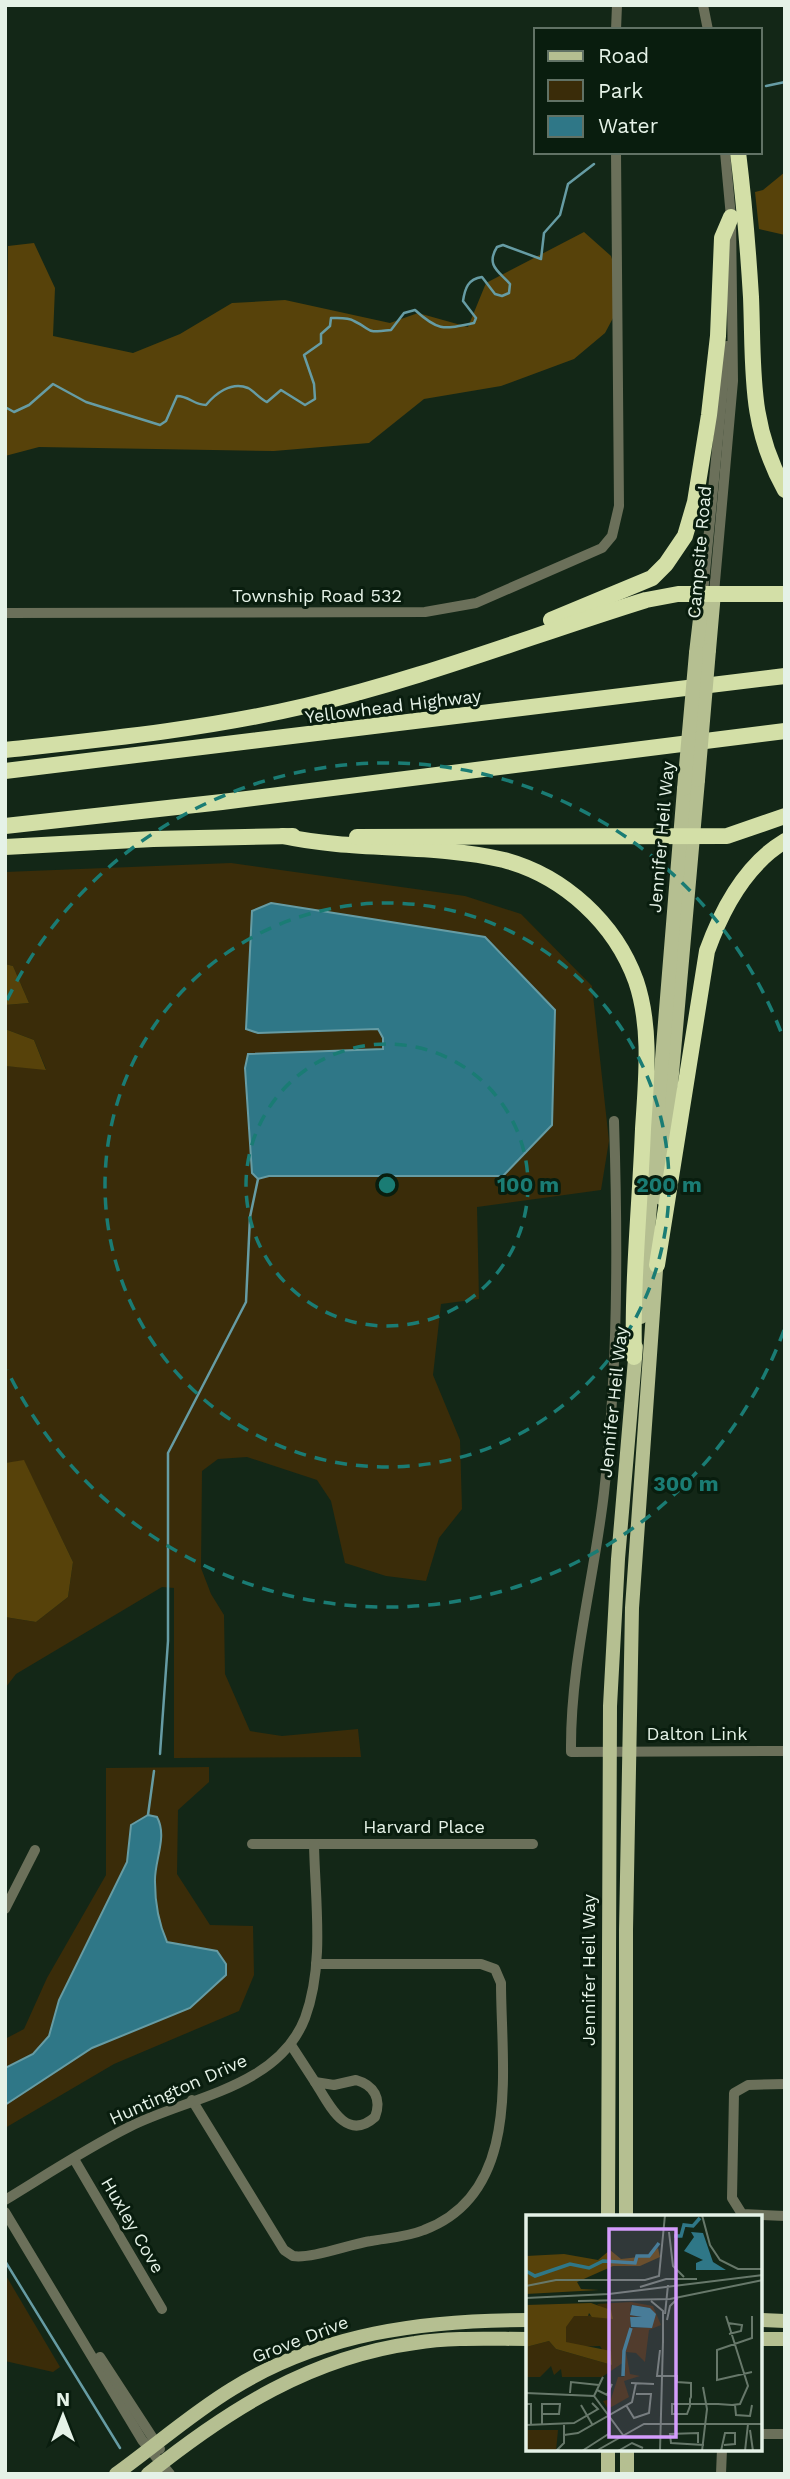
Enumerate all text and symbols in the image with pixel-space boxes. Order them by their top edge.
legend [534,28,762,154]
text: Road [598,43,649,68]
text: Park [598,78,643,103]
text: Water [598,113,659,138]
street label: Campsite Road [683,485,715,619]
street label: Township Road 532 [232,585,402,606]
street label: Yellowhead Highway [304,685,483,727]
street label: Jennifer Heil Way [644,760,678,914]
text: 100 m [497,1172,559,1197]
text: 200 m [636,1172,702,1197]
centre of rings [375,1173,399,1197]
street label: Jennifer Heil Way [595,1325,631,1479]
text: 300 m [653,1471,719,1496]
street label: Dalton Link [647,1723,747,1744]
street label: Harvard Place [363,1816,485,1837]
street label: Jennifer Heil Way [578,1893,599,2046]
street label: Huntington Drive [106,2049,250,2129]
street label: Huxley Cove [97,2173,169,2277]
inset map [526,2215,762,2451]
street label: Grove Drive [249,2311,351,2367]
north arrow [28,2381,98,2451]
text: N [56,2388,70,2411]

